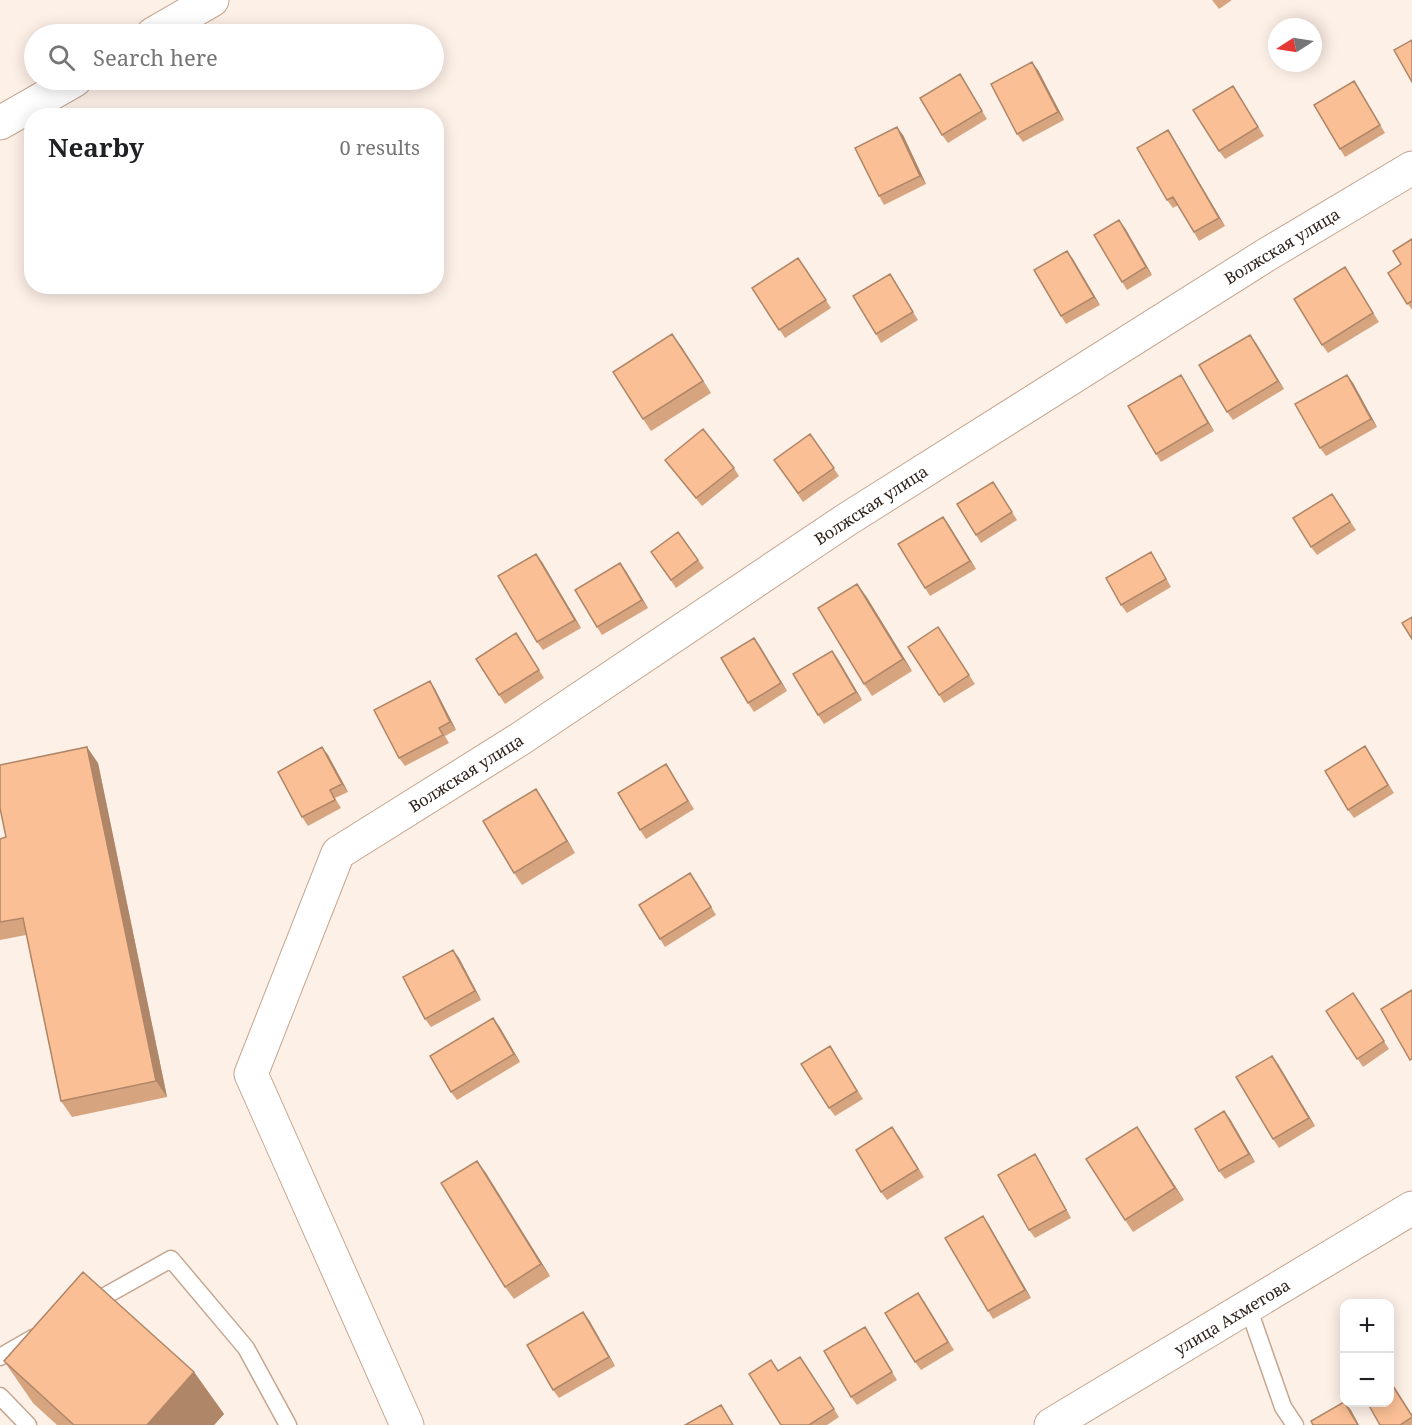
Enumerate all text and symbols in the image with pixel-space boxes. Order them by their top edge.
north arrow [1268,18,1322,72]
search box [24,24,444,90]
icon: search [45,41,78,74]
text: Search here [93,42,218,72]
text: Nearby [48,129,144,165]
text: 0 results [340,134,420,161]
street label: Волжская улица [1220,203,1344,289]
street label: Волжская улица [810,460,932,550]
street label: Волжская улица [404,729,528,817]
street label: улица Ахметова [1170,1274,1294,1360]
map controls [1340,1299,1394,1407]
button: + [1340,1299,1394,1353]
button: − [1340,1353,1394,1407]

